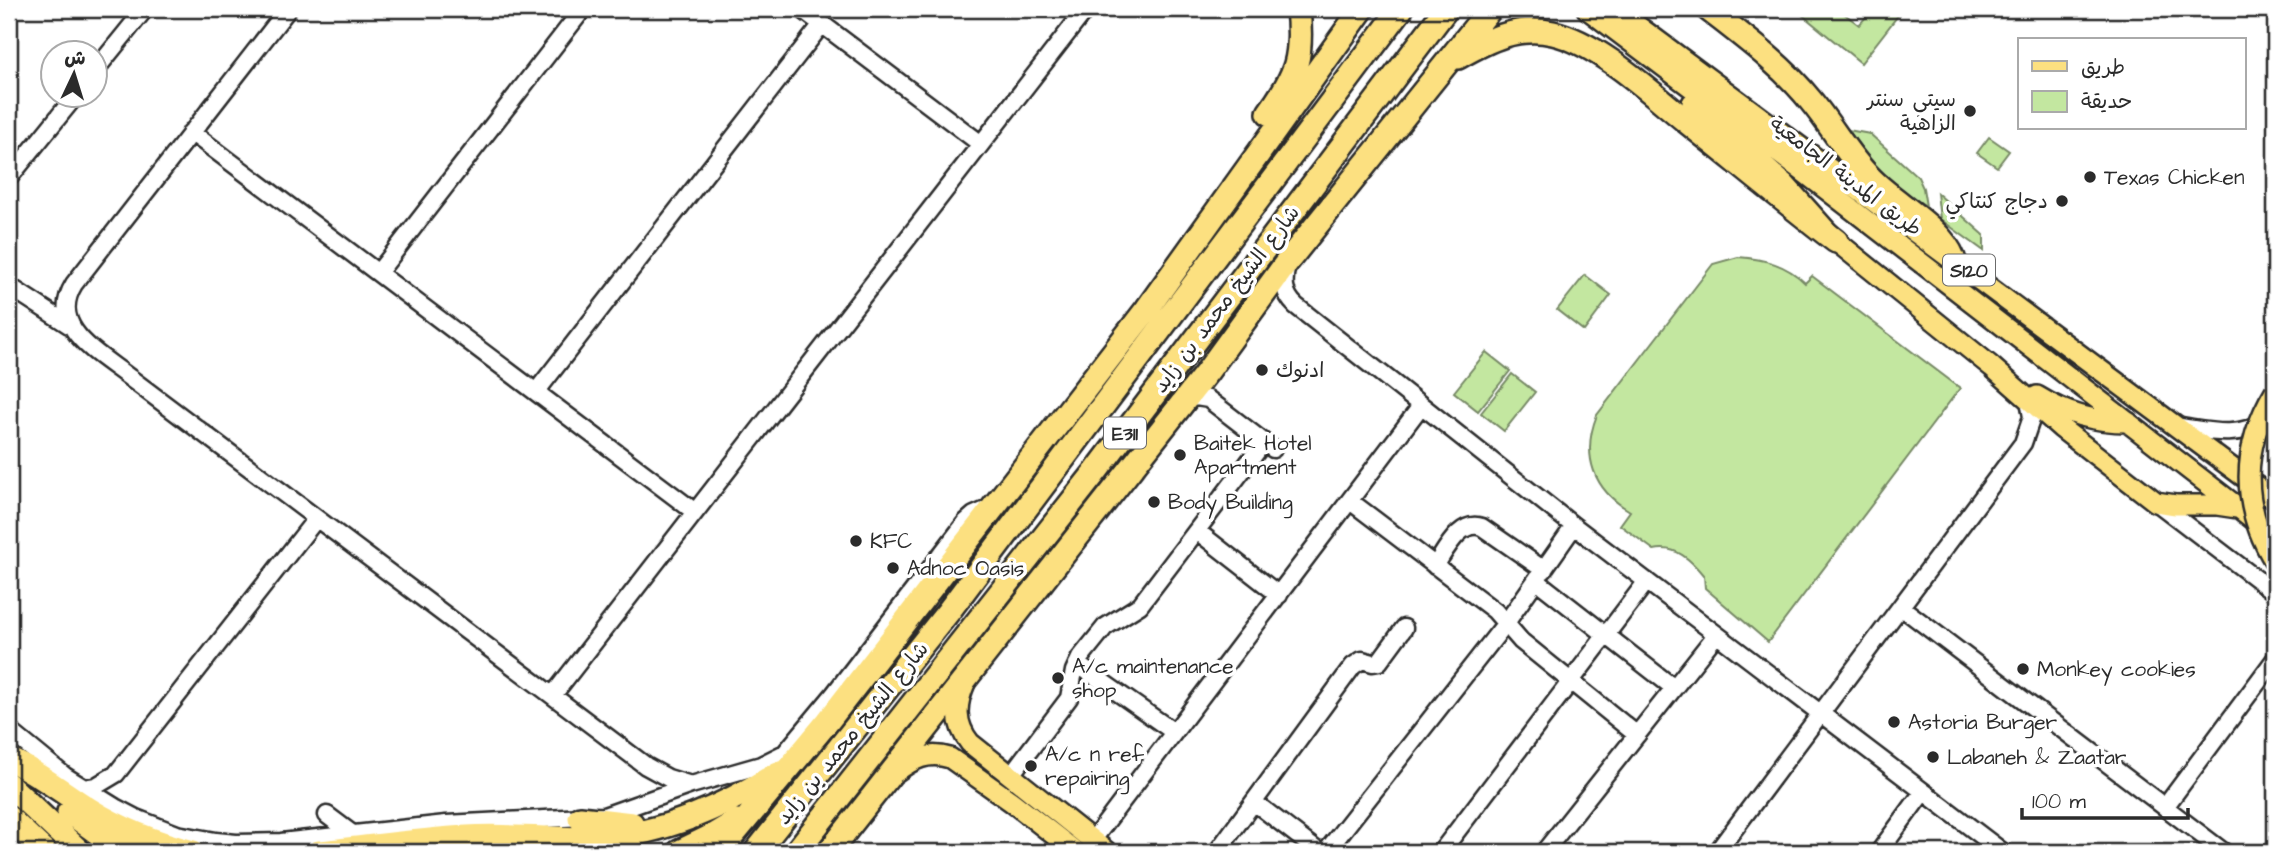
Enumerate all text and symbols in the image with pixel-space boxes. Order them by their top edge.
north arrow [38,38,108,108]
legend [2018,38,2246,130]
text: ش [64,44,87,73]
text: طريق [2081,53,2125,82]
place label: سيتي سنتر الزاهية [1865,85,1956,138]
text: حديقة [2081,87,2132,116]
marker: سيتي سنتر الزاهية [1962,103,1978,119]
street label: طريق المدينة الجامعية [1763,109,1928,243]
place label: Texas Chicken [2104,163,2244,192]
marker: Texas Chicken [2082,169,2098,185]
place label: دجاج كنتاكي [1946,187,2048,220]
marker: دجاج كنتاكي [2054,193,2070,209]
street label: شارع الشيخ محمد بن زايد [1146,199,1307,399]
road number: S120 [1943,254,1995,286]
place label: ادنوك [1276,356,1324,385]
marker: ادنوك [1254,362,1270,378]
road number: E311 [1104,418,1146,448]
place label: Baitek Hotel Apartment [1194,429,1312,483]
marker: Baitek Hotel Apartment [1172,447,1188,463]
place label: Body Building [1168,488,1293,519]
marker: Body Building [1146,494,1162,510]
place label: KFC [870,527,912,556]
marker: KFC [848,533,864,549]
place label: Adnoc Oasis [907,554,1024,583]
marker: Adnoc Oasis [885,560,901,576]
street label: شارع الشيخ محمد بن زايد [769,636,935,831]
place label: A/c maintenance shop [1072,652,1234,706]
place label: Monkey cookies [2037,655,2196,686]
marker: Monkey cookies [2015,661,2031,677]
marker: A/c maintenance shop [1050,670,1066,686]
place label: Astoria Burger [1908,708,2058,739]
marker: Astoria Burger [1886,714,1902,730]
place label: A/c n ref repairing [1045,740,1145,795]
place label: Labaneh & Zaatar [1947,743,2127,772]
marker: Labaneh & Zaatar [1925,749,1941,765]
marker: A/c n ref repairing [1023,758,1039,774]
scale bar [2022,777,2188,821]
text: 100 m [2032,787,2087,816]

